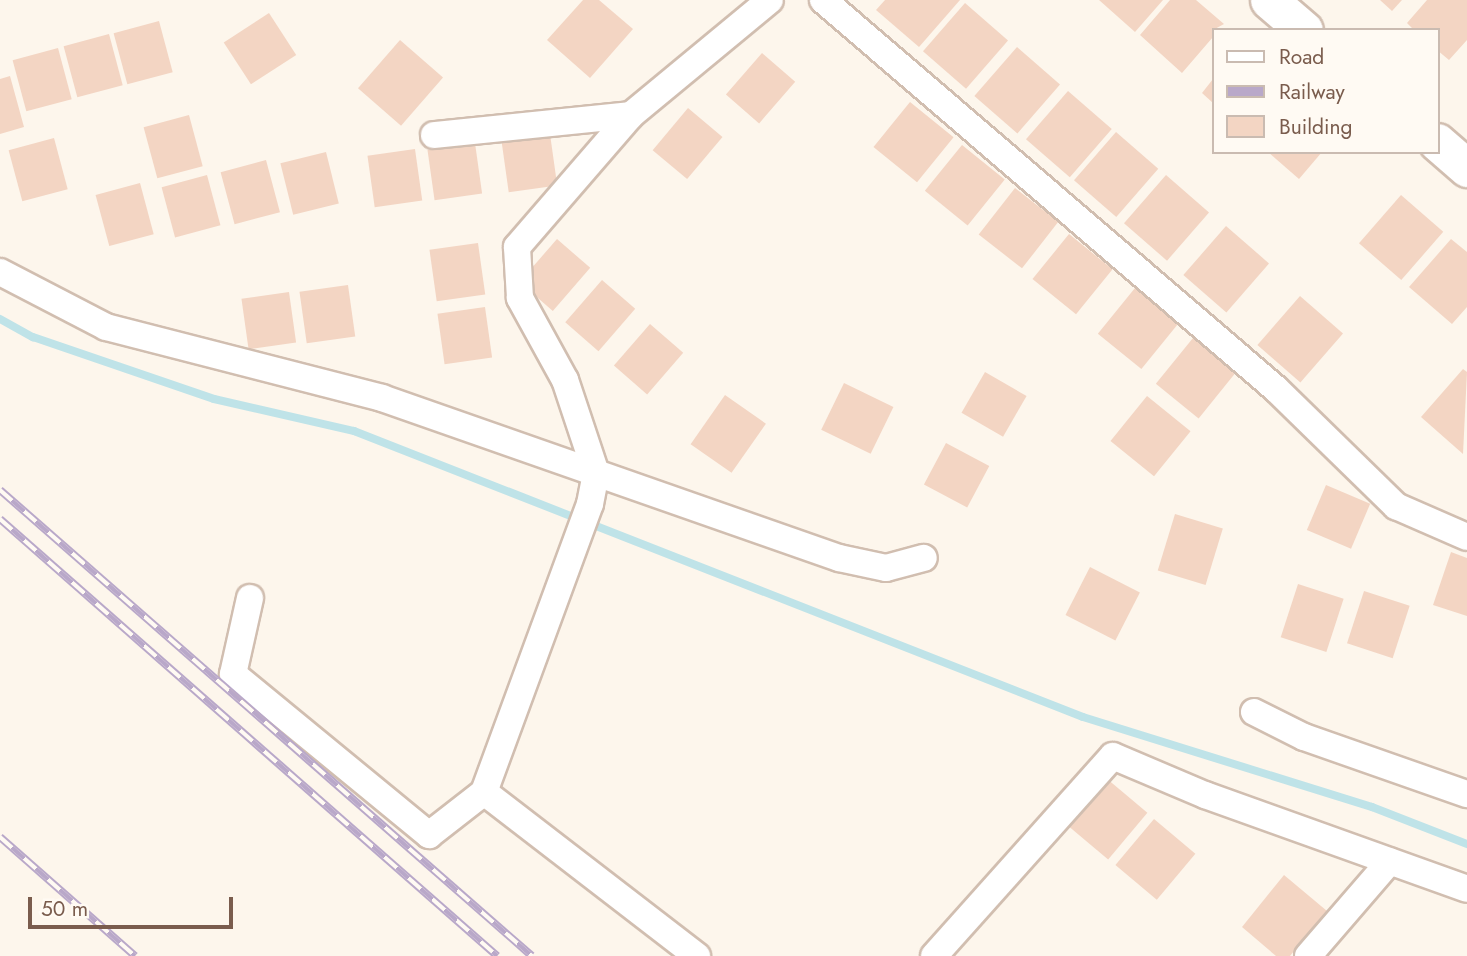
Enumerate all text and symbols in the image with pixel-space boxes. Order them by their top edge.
legend [1212,28,1439,154]
text: Road [1279,42,1324,72]
text: Railway [1279,77,1345,107]
text: Building [1279,112,1352,142]
scale bar [32,883,236,927]
text: 50 m [41,894,88,924]

